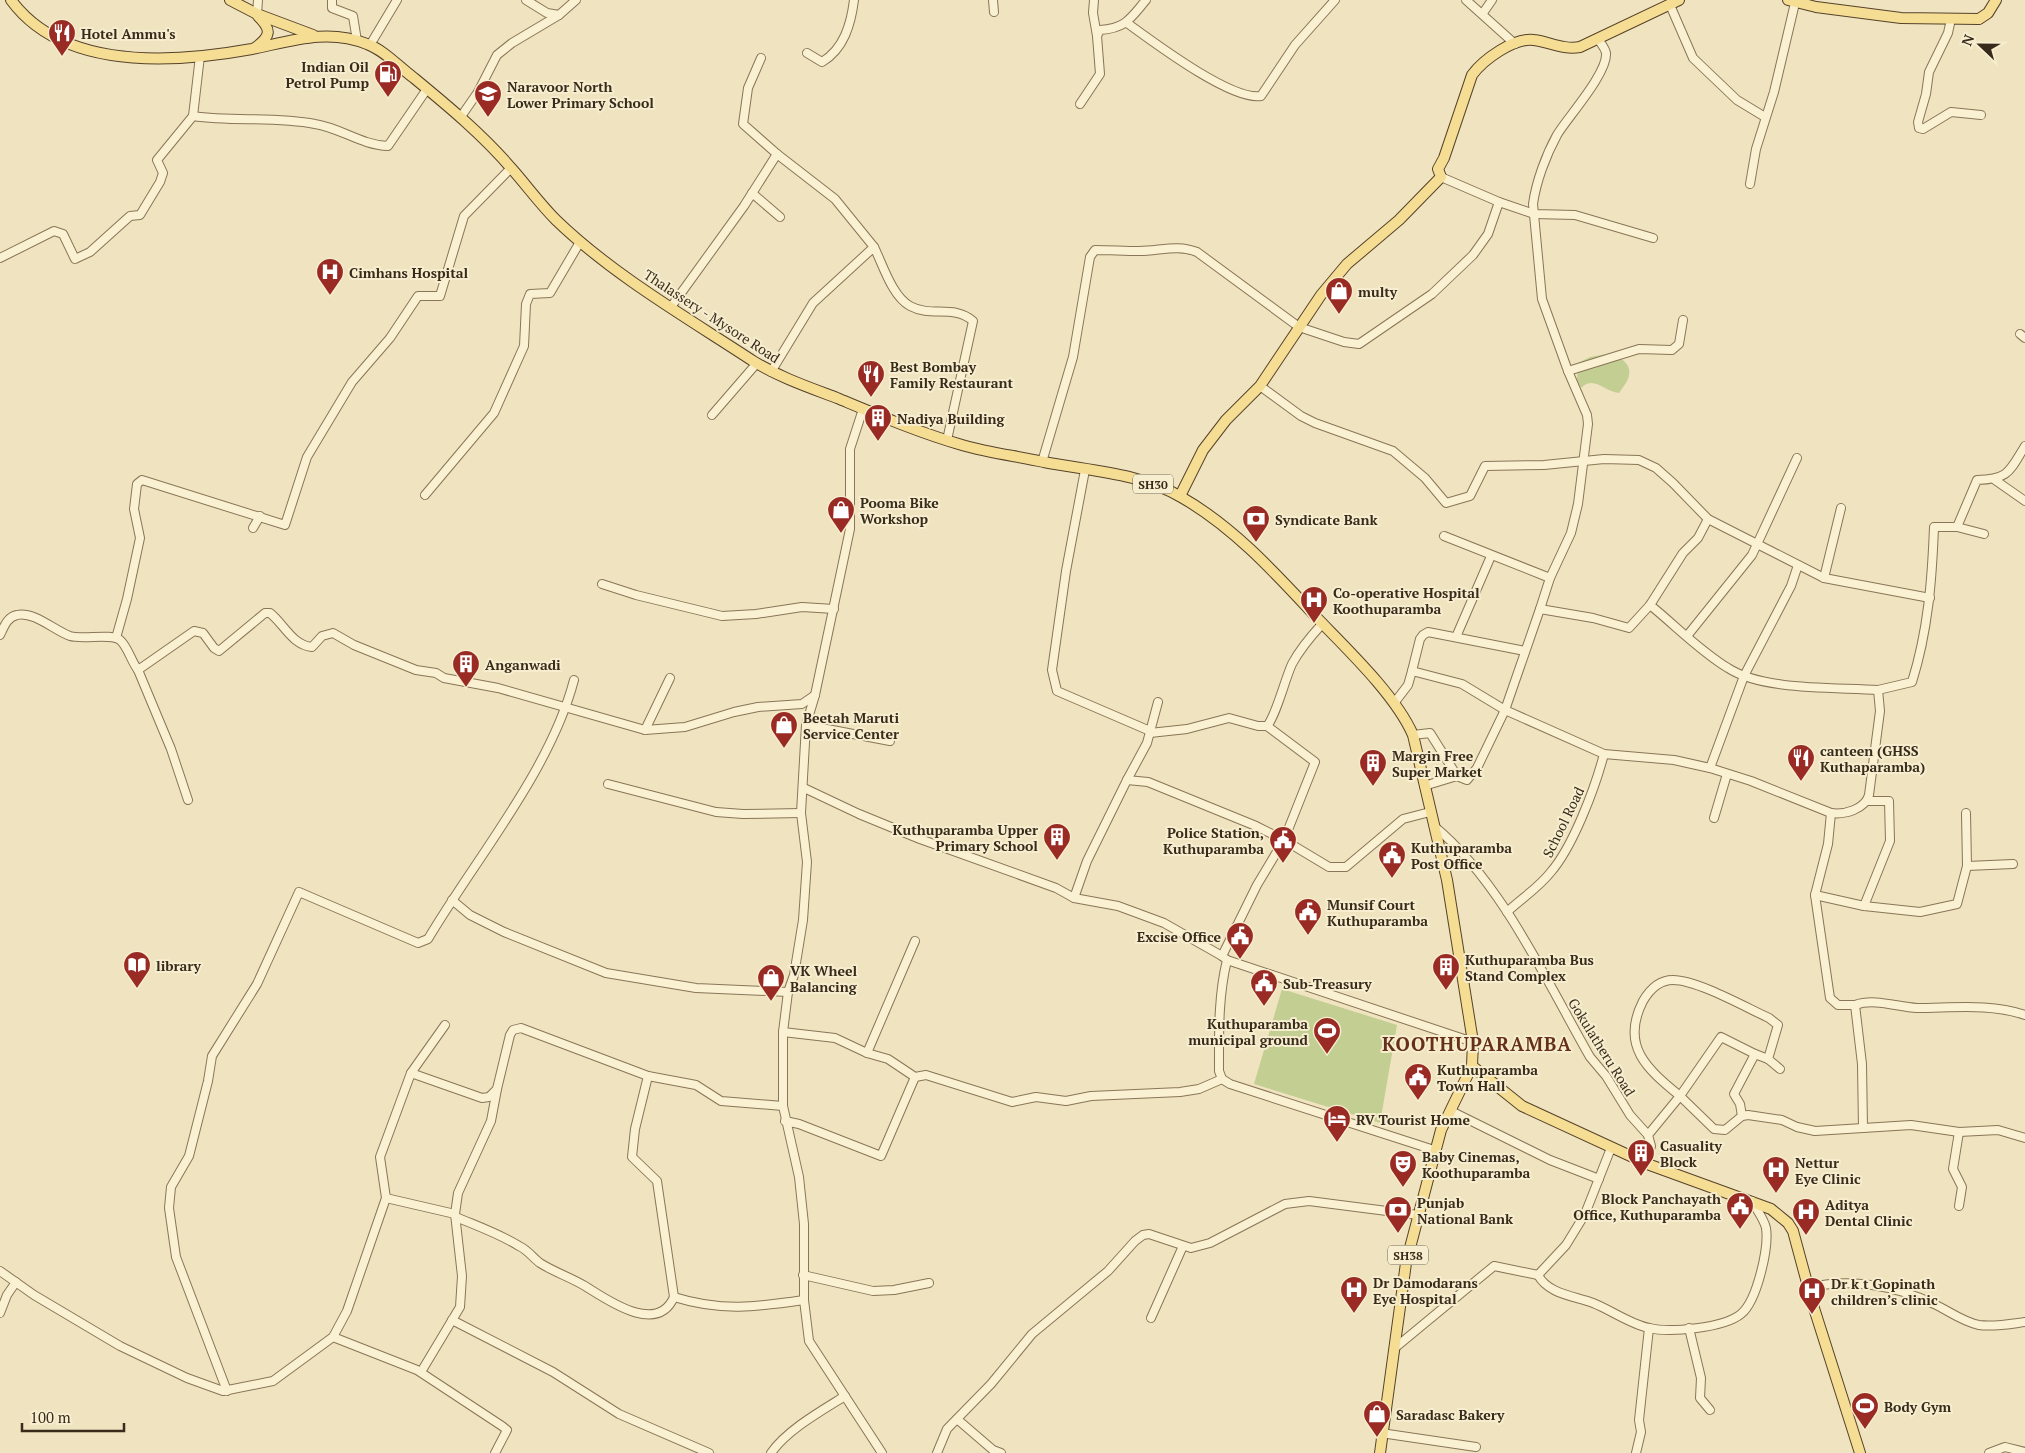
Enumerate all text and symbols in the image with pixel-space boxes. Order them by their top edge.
restaurant icon: Hotel Ammu's [47,18,77,57]
north arrow [1955,20,2005,70]
place label: Hotel Ammu's [81,24,176,43]
text: N [1957,31,1978,48]
place label: Indian Oil Petrol Pump [286,57,369,92]
fuel station icon: Indian Oil Petrol Pump [373,59,403,98]
place label: Naravoor North Lower Primary School [507,77,654,112]
school or university icon: Naravoor North Lower Primary School [473,79,503,118]
hospital icon: Cimhans Hospital [315,257,345,296]
place label: Cimhans Hospital [349,263,469,282]
street label: Thalassery - Mysore Road [640,265,784,367]
shop icon: multy [1324,276,1354,315]
place label: multy [1358,282,1398,301]
place label: Best Bombay Family Restaurant [890,357,1013,392]
restaurant icon: Best Bombay Family Restaurant [856,359,886,398]
building icon: Nadiya Building [863,403,893,442]
place label: Nadiya Building [897,409,1006,428]
road number: SH30 [1133,474,1173,494]
place label: Pooma Bike Workshop [860,493,939,528]
shop icon: Pooma Bike Workshop [826,495,856,534]
bank icon: Syndicate Bank [1241,504,1271,543]
place label: Syndicate Bank [1275,510,1379,529]
place label: Co-operative Hospital Koothuparamba [1333,583,1480,618]
hospital icon: Co-operative Hospital Koothuparamba [1299,585,1329,624]
building icon: Anganwadi [451,649,481,688]
place label: Anganwadi [485,655,561,674]
place label: Beetah Maruti Service Center [803,708,899,743]
shop icon: Beetah Maruti Service Center [769,710,799,749]
place label: canteen (GHSS Kuthaparamba) [1820,741,1925,776]
restaurant icon: canteen (GHSS Kuthaparamba) [1786,743,1816,782]
place label: Margin Free Super Market [1392,746,1483,781]
building icon: Margin Free Super Market [1358,748,1388,787]
street label: School Road [1538,783,1588,861]
place label: Kuthuparamba Upper Primary School [893,820,1038,855]
building icon: Kuthuparamba Upper Primary School [1042,822,1072,861]
place label: Police Station, Kuthuparamba [1163,823,1264,858]
public building icon: Police Station, Kuthuparamba [1268,825,1298,864]
place label: Kuthuparamba Post Office [1411,838,1512,873]
public building icon: Kuthuparamba Post Office [1377,840,1407,879]
place label: Munsif Court Kuthuparamba [1327,895,1428,930]
public building icon: Munsif Court Kuthuparamba [1293,897,1323,936]
public building icon: Excise Office [1225,921,1255,960]
place label: Excise Office [1137,927,1221,946]
library icon: library [122,950,152,989]
place label: Kuthuparamba Bus Stand Complex [1465,950,1594,985]
building icon: Kuthuparamba Bus Stand Complex [1431,952,1461,991]
place label: library [156,956,202,975]
place label: VK Wheel Balancing [790,961,858,996]
shop icon: VK Wheel Balancing [756,963,786,1002]
public building icon: Sub-Treasury [1249,968,1279,1007]
place label: Sub-Treasury [1283,974,1372,993]
street label: Gokulatheru Road [1564,994,1640,1100]
place label: Kuthuparamba municipal ground [1188,1014,1309,1049]
sports icon: Kuthuparamba municipal ground [1312,1016,1342,1055]
district label: KOOTHUPARAMBA [1382,1031,1572,1056]
place label: Kuthuparamba Town Hall [1437,1060,1538,1095]
public building icon: Kuthuparamba Town Hall [1403,1062,1433,1101]
hotel icon: RV Tourist Home [1322,1104,1352,1143]
place label: RV Tourist Home [1356,1110,1470,1129]
place label: Casuality Block [1660,1136,1723,1171]
building icon: Casuality Block [1626,1138,1656,1177]
place label: Baby Cinemas, Koothuparamba [1422,1147,1530,1182]
theatre icon: Baby Cinemas, Koothuparamba [1388,1149,1418,1188]
place label: Nettur Eye Clinic [1795,1153,1861,1188]
hospital icon: Nettur Eye Clinic [1761,1155,1791,1194]
place label: Block Panchayath Office, Kuthuparamba [1573,1189,1721,1224]
public building icon: Block Panchayath Office, Kuthuparamba [1725,1191,1755,1230]
place label: Punjab National Bank [1417,1193,1514,1228]
bank icon: Punjab National Bank [1383,1195,1413,1234]
place label: Aditya Dental Clinic [1825,1195,1913,1230]
hospital icon: Aditya Dental Clinic [1791,1197,1821,1236]
road number: SH38 [1388,1246,1428,1264]
place label: Dr Damodarans Eye Hospital [1373,1273,1478,1308]
place label: Dr k t Gopinath children’s clinic [1831,1274,1938,1309]
hospital icon: Dr Damodarans Eye Hospital [1339,1275,1369,1314]
hospital icon: Dr k t Gopinath children’s clinic [1797,1276,1827,1315]
sports icon: Body Gym [1850,1391,1880,1430]
place label: Body Gym [1884,1397,1951,1416]
shop icon: Saradasc Bakery [1362,1399,1392,1438]
scale bar [22,1400,125,1432]
place label: Saradasc Bakery [1396,1405,1505,1424]
text: 100 m [30,1407,71,1427]

